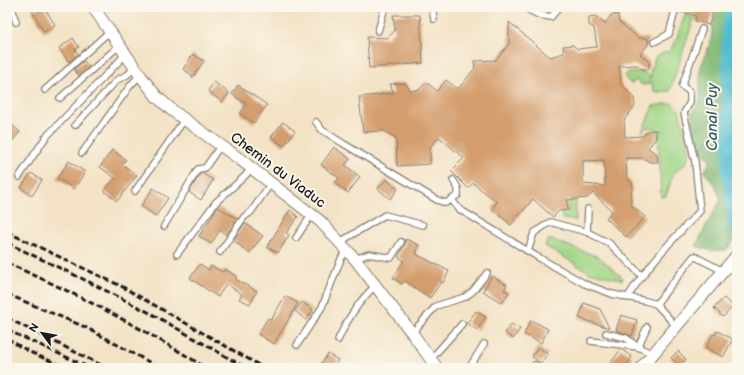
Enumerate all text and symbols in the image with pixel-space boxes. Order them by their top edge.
water label: Canal Puy [703,82,722,151]
street label: Chemin du Viaduc [227,129,329,211]
north arrow [22,313,62,353]
text: N [26,321,42,335]

